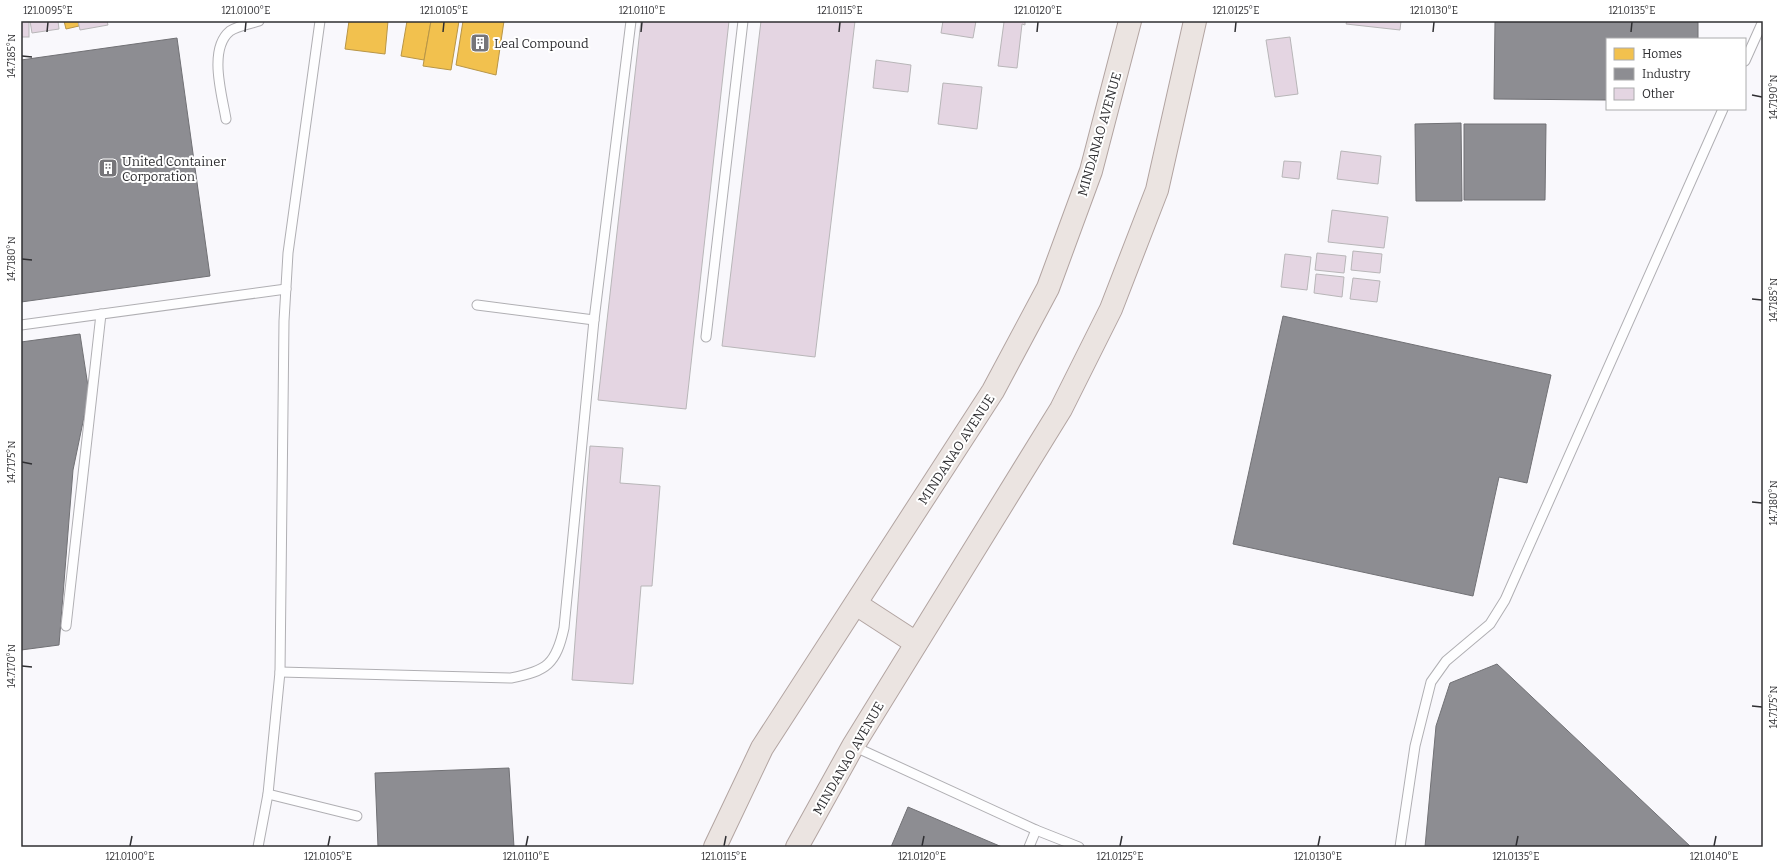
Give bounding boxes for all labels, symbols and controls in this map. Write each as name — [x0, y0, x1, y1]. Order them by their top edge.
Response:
text: 121.0095°E — [23, 5, 73, 17]
text: 121.0100°E — [222, 5, 270, 17]
text: 121.0105°E — [420, 5, 468, 17]
text: 121.0110°E — [619, 5, 665, 17]
text: 121.0115°E — [817, 5, 863, 17]
text: 121.0120°E — [1014, 5, 1062, 17]
text: 121.0125°E — [1213, 5, 1259, 17]
text: 121.0130°E — [1410, 5, 1458, 17]
text: 121.0135°E — [1608, 5, 1656, 17]
building icon: Leal Compound — [469, 32, 491, 54]
text: 14.7185°N — [6, 34, 18, 78]
place label: Leal Compound — [494, 36, 589, 51]
legend — [1606, 38, 1746, 110]
text: Homes — [1642, 47, 1682, 61]
text: Industry — [1642, 67, 1691, 81]
street label: MINDANAO AVENUE — [1075, 71, 1124, 198]
text: 14.7190°N — [1768, 74, 1780, 120]
text: Other — [1642, 87, 1675, 101]
place label: United Container Corporation — [122, 154, 226, 184]
building icon: United Container Corporation — [97, 157, 119, 179]
text: 14.7180°N — [6, 236, 18, 282]
text: 14.7185°N — [1768, 278, 1780, 322]
street label: MINDANAO AVENUE — [915, 391, 998, 507]
text: 14.7175°N — [6, 440, 18, 483]
text: 14.7180°N — [1768, 480, 1780, 526]
text: 14.7170°N — [6, 644, 18, 688]
text: 14.7175°N — [1768, 685, 1780, 728]
street label: MINDANAO AVENUE — [810, 699, 887, 817]
text: 121.0100°E — [106, 851, 154, 863]
text: 121.0105°E — [304, 851, 352, 863]
text: 121.0110°E — [503, 851, 549, 863]
text: 121.0115°E — [701, 851, 747, 863]
text: 121.0120°E — [898, 851, 946, 863]
text: 121.0125°E — [1097, 851, 1143, 863]
text: 121.0130°E — [1294, 851, 1342, 863]
text: 121.0135°E — [1492, 851, 1540, 863]
text: 121.0140°E — [1690, 851, 1738, 863]

